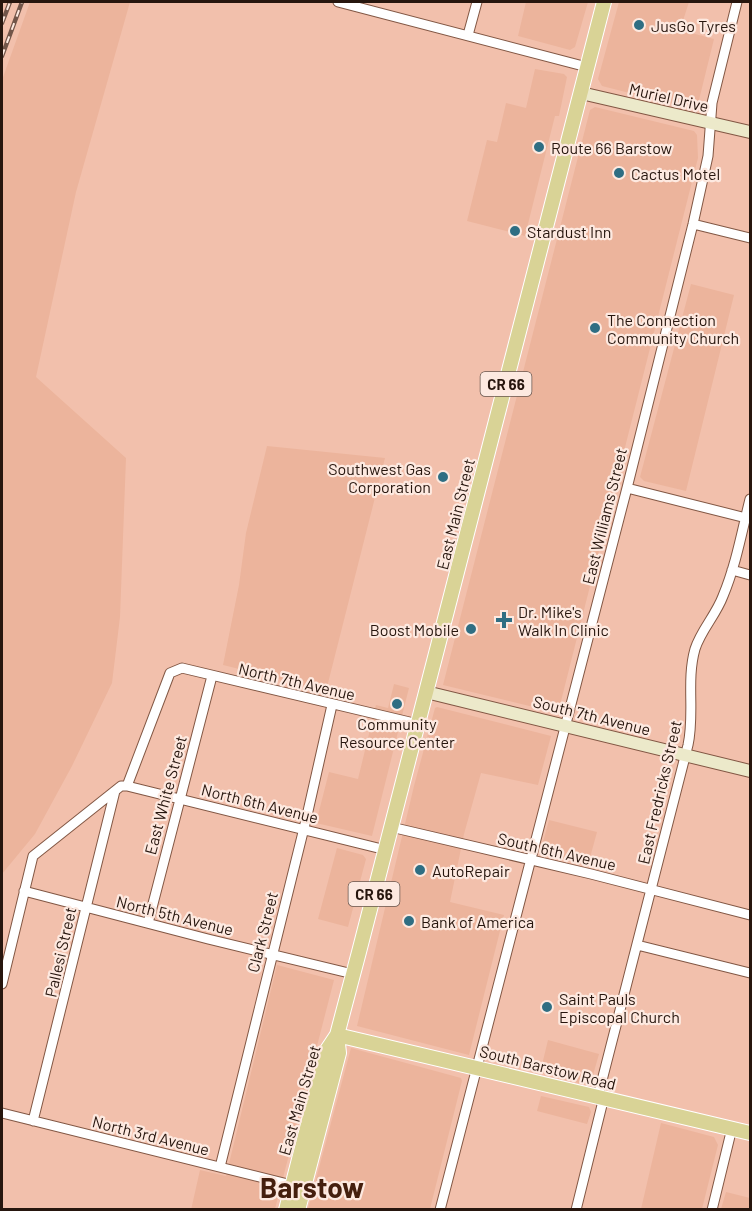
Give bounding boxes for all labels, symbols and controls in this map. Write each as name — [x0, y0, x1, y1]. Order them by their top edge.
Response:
place label: JusGo Tyres — [651, 16, 736, 35]
marker: JusGo Tyres — [632, 18, 646, 32]
street label: Muriel Drive — [627, 79, 711, 115]
place label: Route 66 Barstow — [551, 138, 673, 157]
marker: Route 66 Barstow — [532, 140, 546, 154]
place label: Cactus Motel — [631, 164, 720, 183]
marker: Cactus Motel — [612, 166, 626, 180]
place label: Stardust Inn — [527, 222, 612, 241]
marker: Stardust Inn — [508, 224, 522, 238]
place label: The Connection Community Church — [607, 310, 739, 347]
marker: The Connection Community Church — [588, 321, 602, 335]
road number: CR 66 — [480, 372, 532, 396]
street label: East Williams Street — [578, 446, 630, 586]
street label: East Main Street — [432, 457, 478, 571]
place label: Southwest Gas Corporation — [328, 459, 431, 496]
marker: Southwest Gas Corporation — [436, 470, 450, 484]
place label: Dr. Mike's Walk In Clinic — [518, 602, 609, 639]
marker: Dr. Mike's Walk In Clinic — [495, 611, 513, 629]
place label: Boost Mobile — [370, 620, 459, 639]
marker: Boost Mobile — [464, 622, 478, 636]
street label: North 7th Avenue — [237, 658, 357, 704]
street label: South 7th Avenue — [531, 691, 653, 739]
marker: Community Resource Center — [390, 697, 404, 711]
place label: Community Resource Center — [339, 714, 455, 751]
street label: East Fredricks Street — [633, 718, 685, 866]
street label: East White Street — [140, 733, 190, 857]
street label: North 6th Avenue — [199, 779, 321, 827]
street label: South 6th Avenue — [496, 828, 618, 874]
place label: AutoRepair — [432, 861, 510, 880]
marker: AutoRepair — [413, 863, 427, 877]
road number: CR 66 — [348, 882, 400, 906]
street label: Clark Street — [243, 890, 281, 974]
street label: North 5th Avenue — [115, 891, 235, 939]
street label: Pallesi Street — [40, 905, 80, 999]
place label: Bank of America — [421, 912, 534, 931]
marker: Bank of America — [402, 914, 416, 928]
place label: Saint Pauls Episcopal Church — [559, 989, 680, 1026]
marker: Saint Pauls Episcopal Church — [540, 1000, 554, 1014]
street label: South Barstow Road — [478, 1041, 618, 1093]
street label: East Main Street — [274, 1043, 324, 1157]
street label: North 3rd Avenue — [90, 1111, 212, 1159]
district label: Barstow — [260, 1170, 364, 1204]

